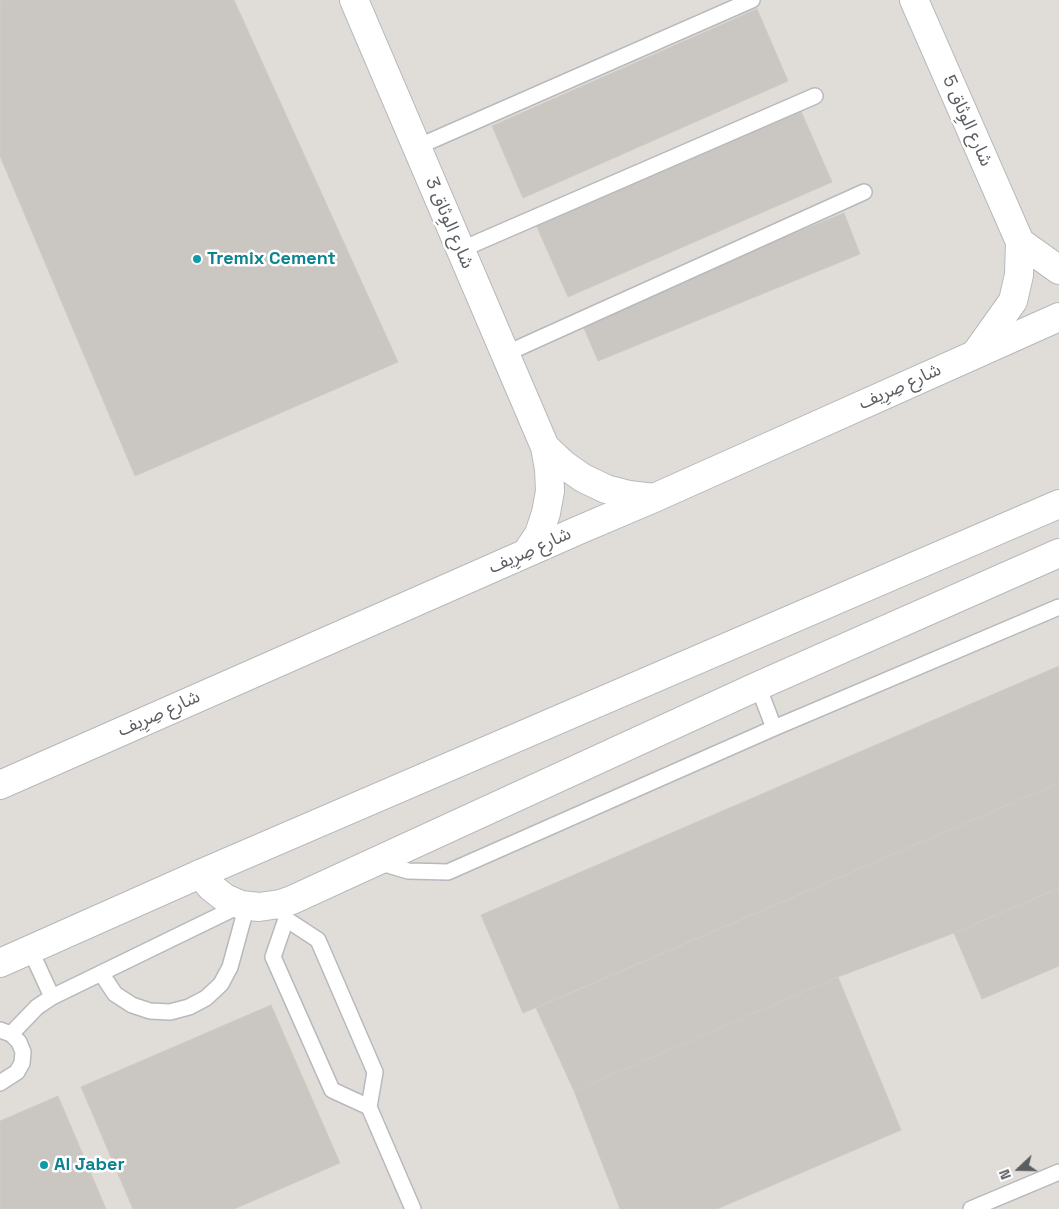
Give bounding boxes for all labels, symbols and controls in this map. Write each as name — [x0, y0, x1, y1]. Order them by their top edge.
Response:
street label: شارع الوِثاق 5 — [937, 72, 997, 170]
street label: شارع الوِثاق 3 — [420, 174, 478, 272]
place label: Tremix Cement — [207, 248, 336, 270]
marker: Tremix Cement — [191, 253, 203, 265]
street label: شارع صِرِيف — [856, 359, 944, 415]
street label: شارع صِرِيف — [486, 523, 574, 579]
street label: شارع صِرِيف — [115, 686, 203, 742]
north arrow — [994, 1144, 1044, 1194]
place label: Al Jaber — [54, 1154, 125, 1176]
marker: Al Jaber — [38, 1159, 50, 1171]
text: N — [995, 1167, 1015, 1182]

